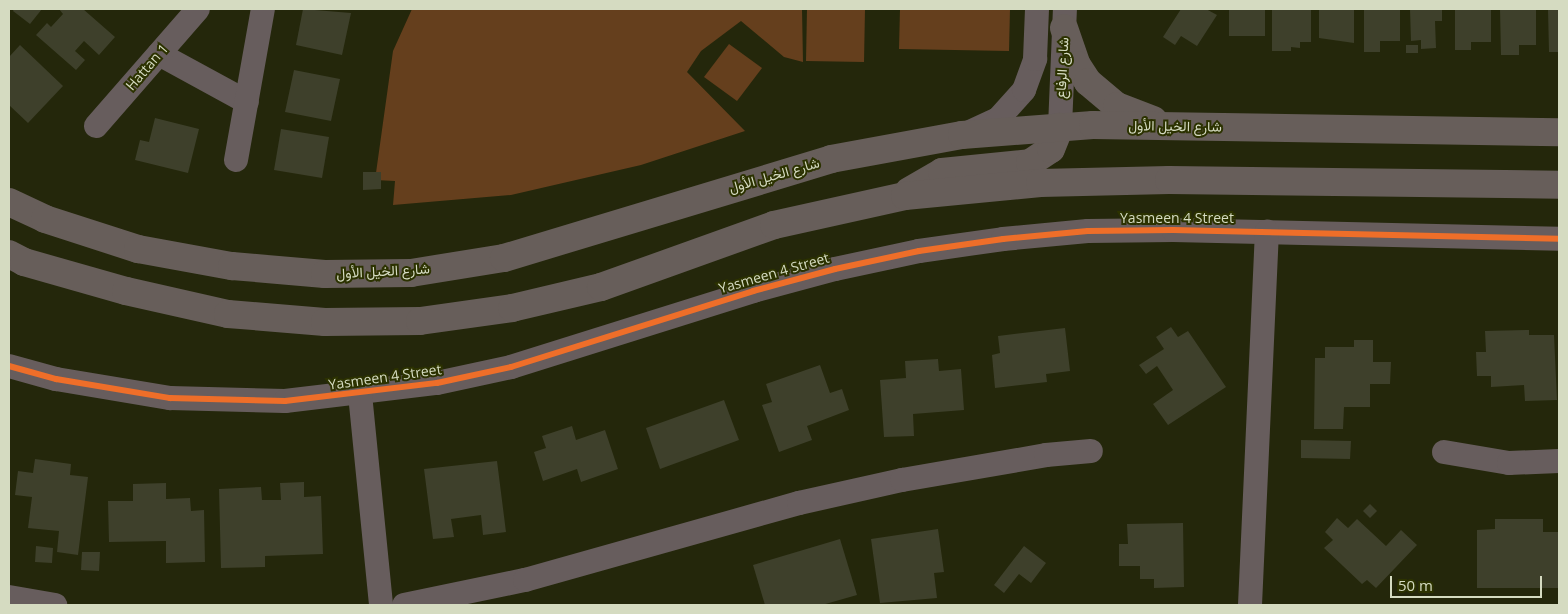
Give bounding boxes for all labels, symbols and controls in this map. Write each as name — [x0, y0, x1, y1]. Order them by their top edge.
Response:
street label: شارع الرفاع — [1052, 37, 1072, 99]
street label: Hattan 1 — [122, 40, 172, 94]
street label: شارع الخيل الأول — [1128, 117, 1222, 135]
street label: شارع الخيل الأول — [727, 154, 821, 196]
street label: Yasmeen 4 Street — [1120, 210, 1234, 226]
street label: Yasmeen 4 Street — [717, 249, 831, 297]
street label: شارع الخيل الأول — [336, 260, 430, 282]
street label: Yasmeen 4 Street — [327, 361, 443, 393]
scale bar — [1393, 566, 1546, 598]
text: 50 m — [1398, 575, 1433, 595]

